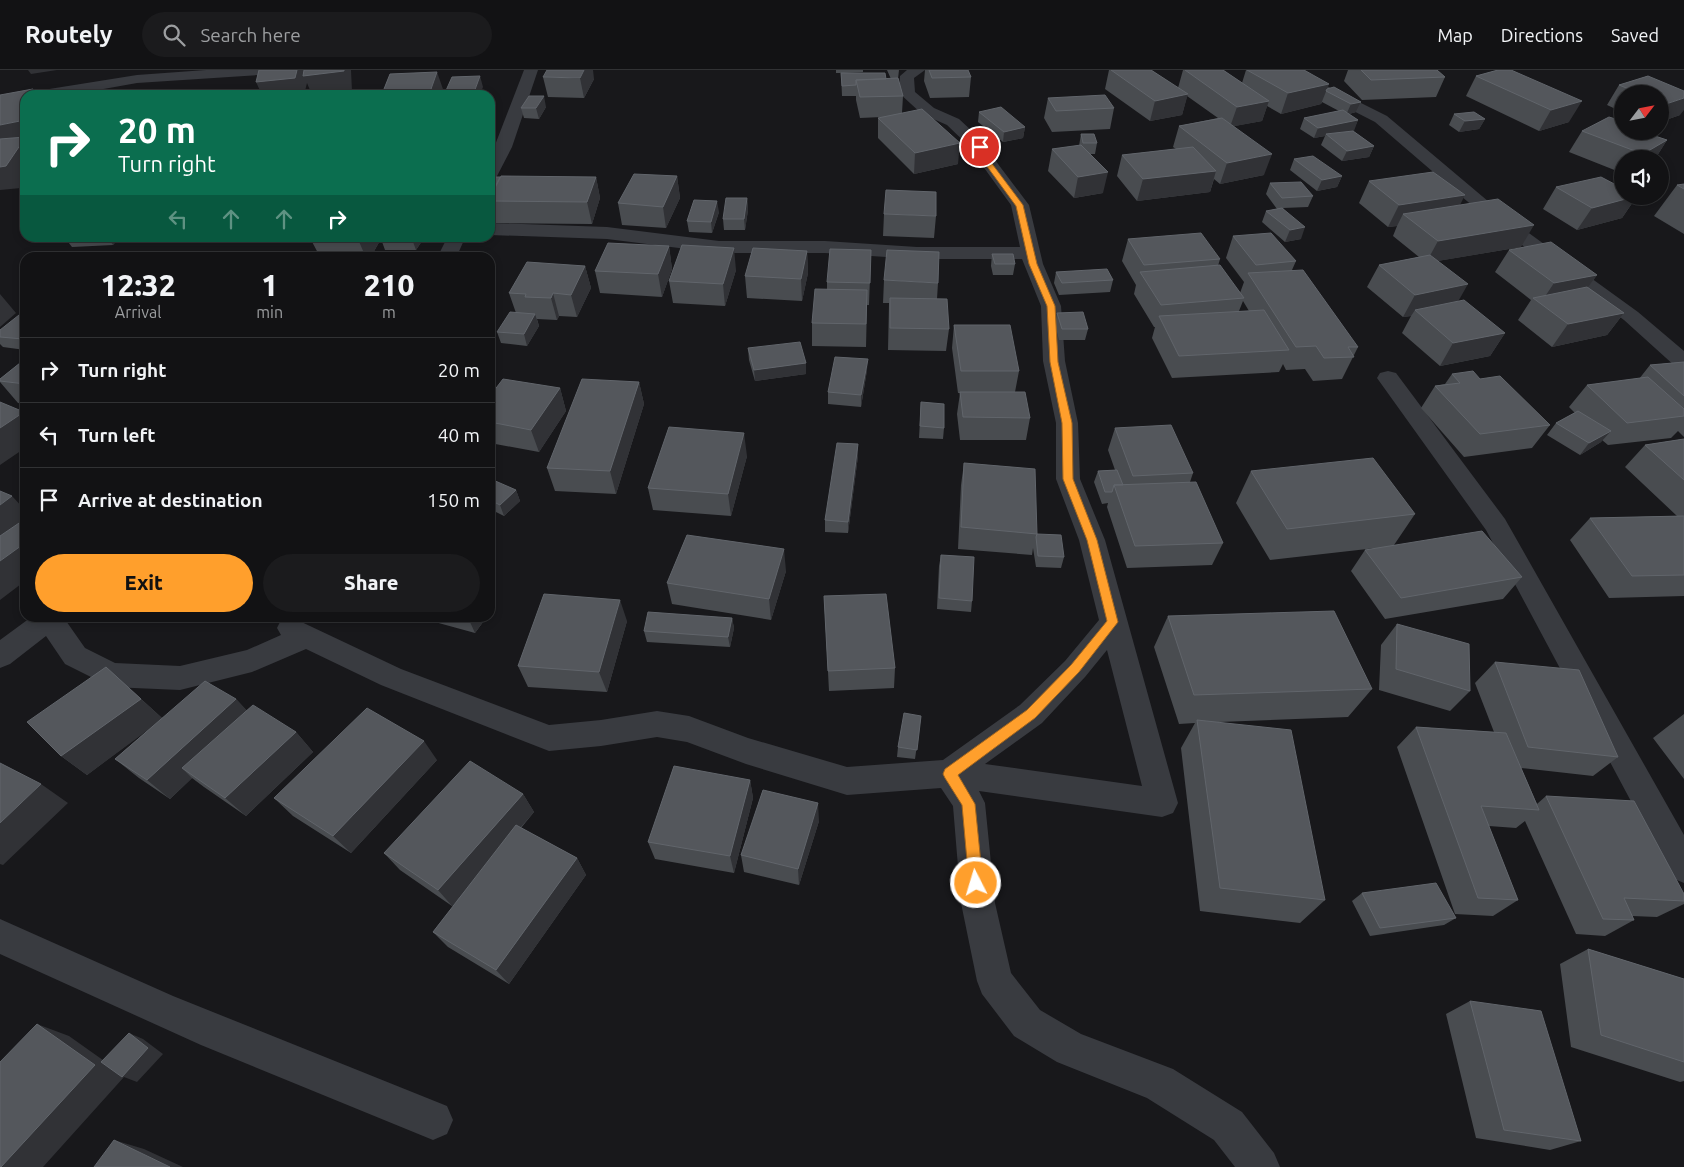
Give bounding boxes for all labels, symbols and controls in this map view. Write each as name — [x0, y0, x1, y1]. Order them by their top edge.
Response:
search box — [142, 12, 492, 57]
text: Routely — [25, 21, 112, 48]
icon: search — [160, 21, 188, 49]
text: Search here — [200, 24, 301, 46]
text: Map — [1437, 25, 1473, 45]
text: Directions — [1501, 25, 1583, 45]
text: Saved — [1611, 25, 1659, 45]
north arrow — [1614, 85, 1669, 140]
map controls — [1614, 85, 1669, 205]
icon: right — [35, 110, 100, 175]
text: 20 m — [118, 110, 196, 150]
pin — [959, 126, 1001, 168]
icon: arrive — [966, 133, 994, 161]
button: sound — [1614, 150, 1669, 205]
text: Turn right — [118, 151, 216, 176]
icon: left — [164, 205, 192, 233]
icon: ahead — [217, 205, 245, 233]
icon: ahead — [270, 205, 298, 233]
icon: right — [323, 205, 351, 233]
text: 12:32 — [101, 268, 176, 302]
text: 1 — [261, 268, 278, 302]
text: 210 — [364, 268, 414, 302]
text: Arrival — [115, 303, 161, 321]
text: min — [256, 303, 283, 321]
text: m — [382, 303, 396, 321]
icon: right — [35, 356, 63, 384]
text: Turn right — [78, 359, 166, 381]
text: 20 m — [438, 359, 480, 381]
icon: left — [35, 421, 63, 449]
text: Turn left — [78, 424, 156, 446]
text: 40 m — [438, 424, 480, 446]
icon: arrive — [35, 486, 63, 514]
text: Arrive at destination — [78, 489, 263, 511]
text: 150 m — [427, 489, 480, 511]
button: Exit — [35, 554, 253, 612]
button: Share — [263, 554, 480, 612]
position arrow — [949, 856, 1001, 908]

